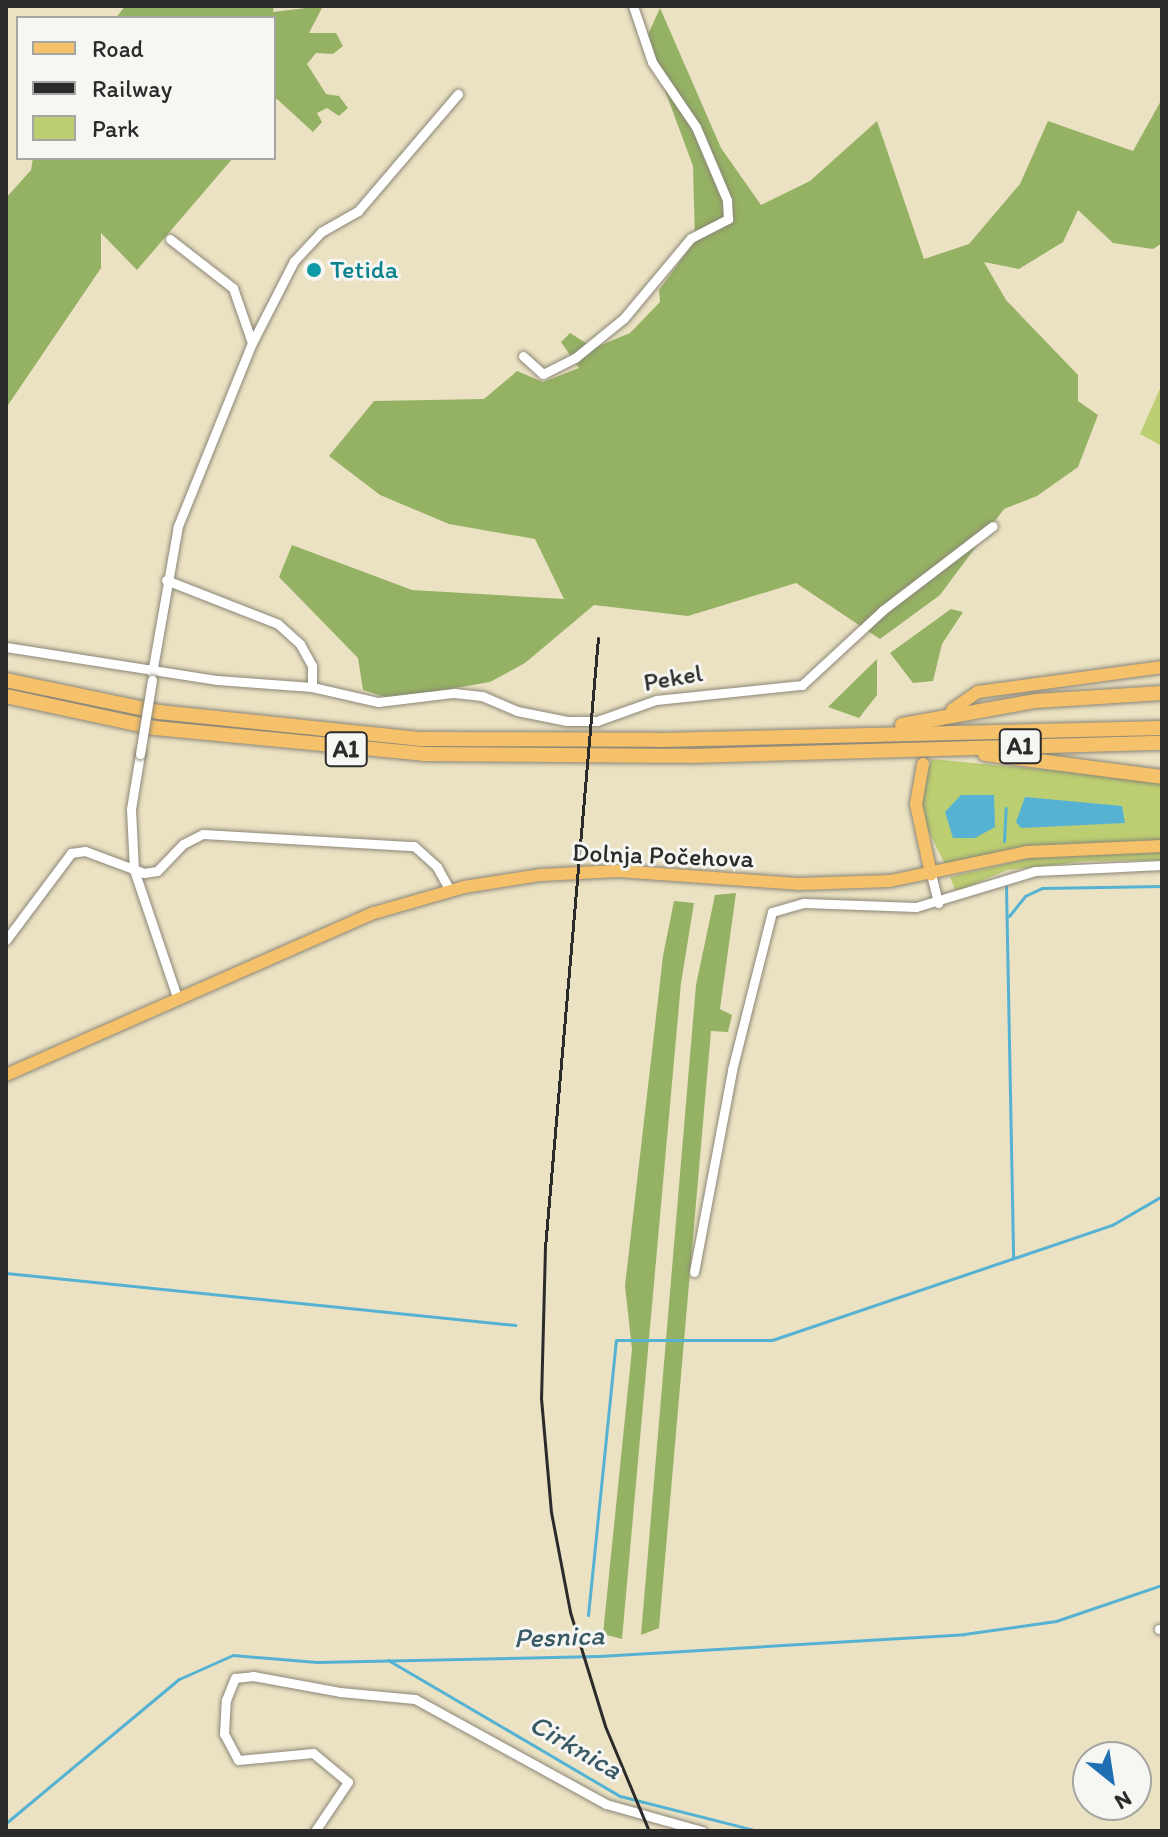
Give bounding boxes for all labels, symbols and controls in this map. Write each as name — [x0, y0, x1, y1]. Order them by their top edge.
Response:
legend — [16, 16, 276, 160]
text: Road — [92, 34, 144, 63]
text: Railway — [92, 74, 172, 103]
text: Park — [92, 114, 139, 143]
place label: Tetida — [330, 254, 398, 286]
marker: Tetida — [305, 261, 323, 279]
street label: Pekel — [641, 657, 705, 699]
road number: A1 — [998, 726, 1042, 766]
road number: A1 — [324, 729, 368, 769]
street label: Dolnja Počehova — [572, 837, 754, 875]
water label: Pesnica — [513, 1618, 605, 1654]
water label: Cirknica — [524, 1706, 628, 1786]
north arrow — [1072, 1741, 1152, 1821]
text: N — [1110, 1785, 1136, 1816]

